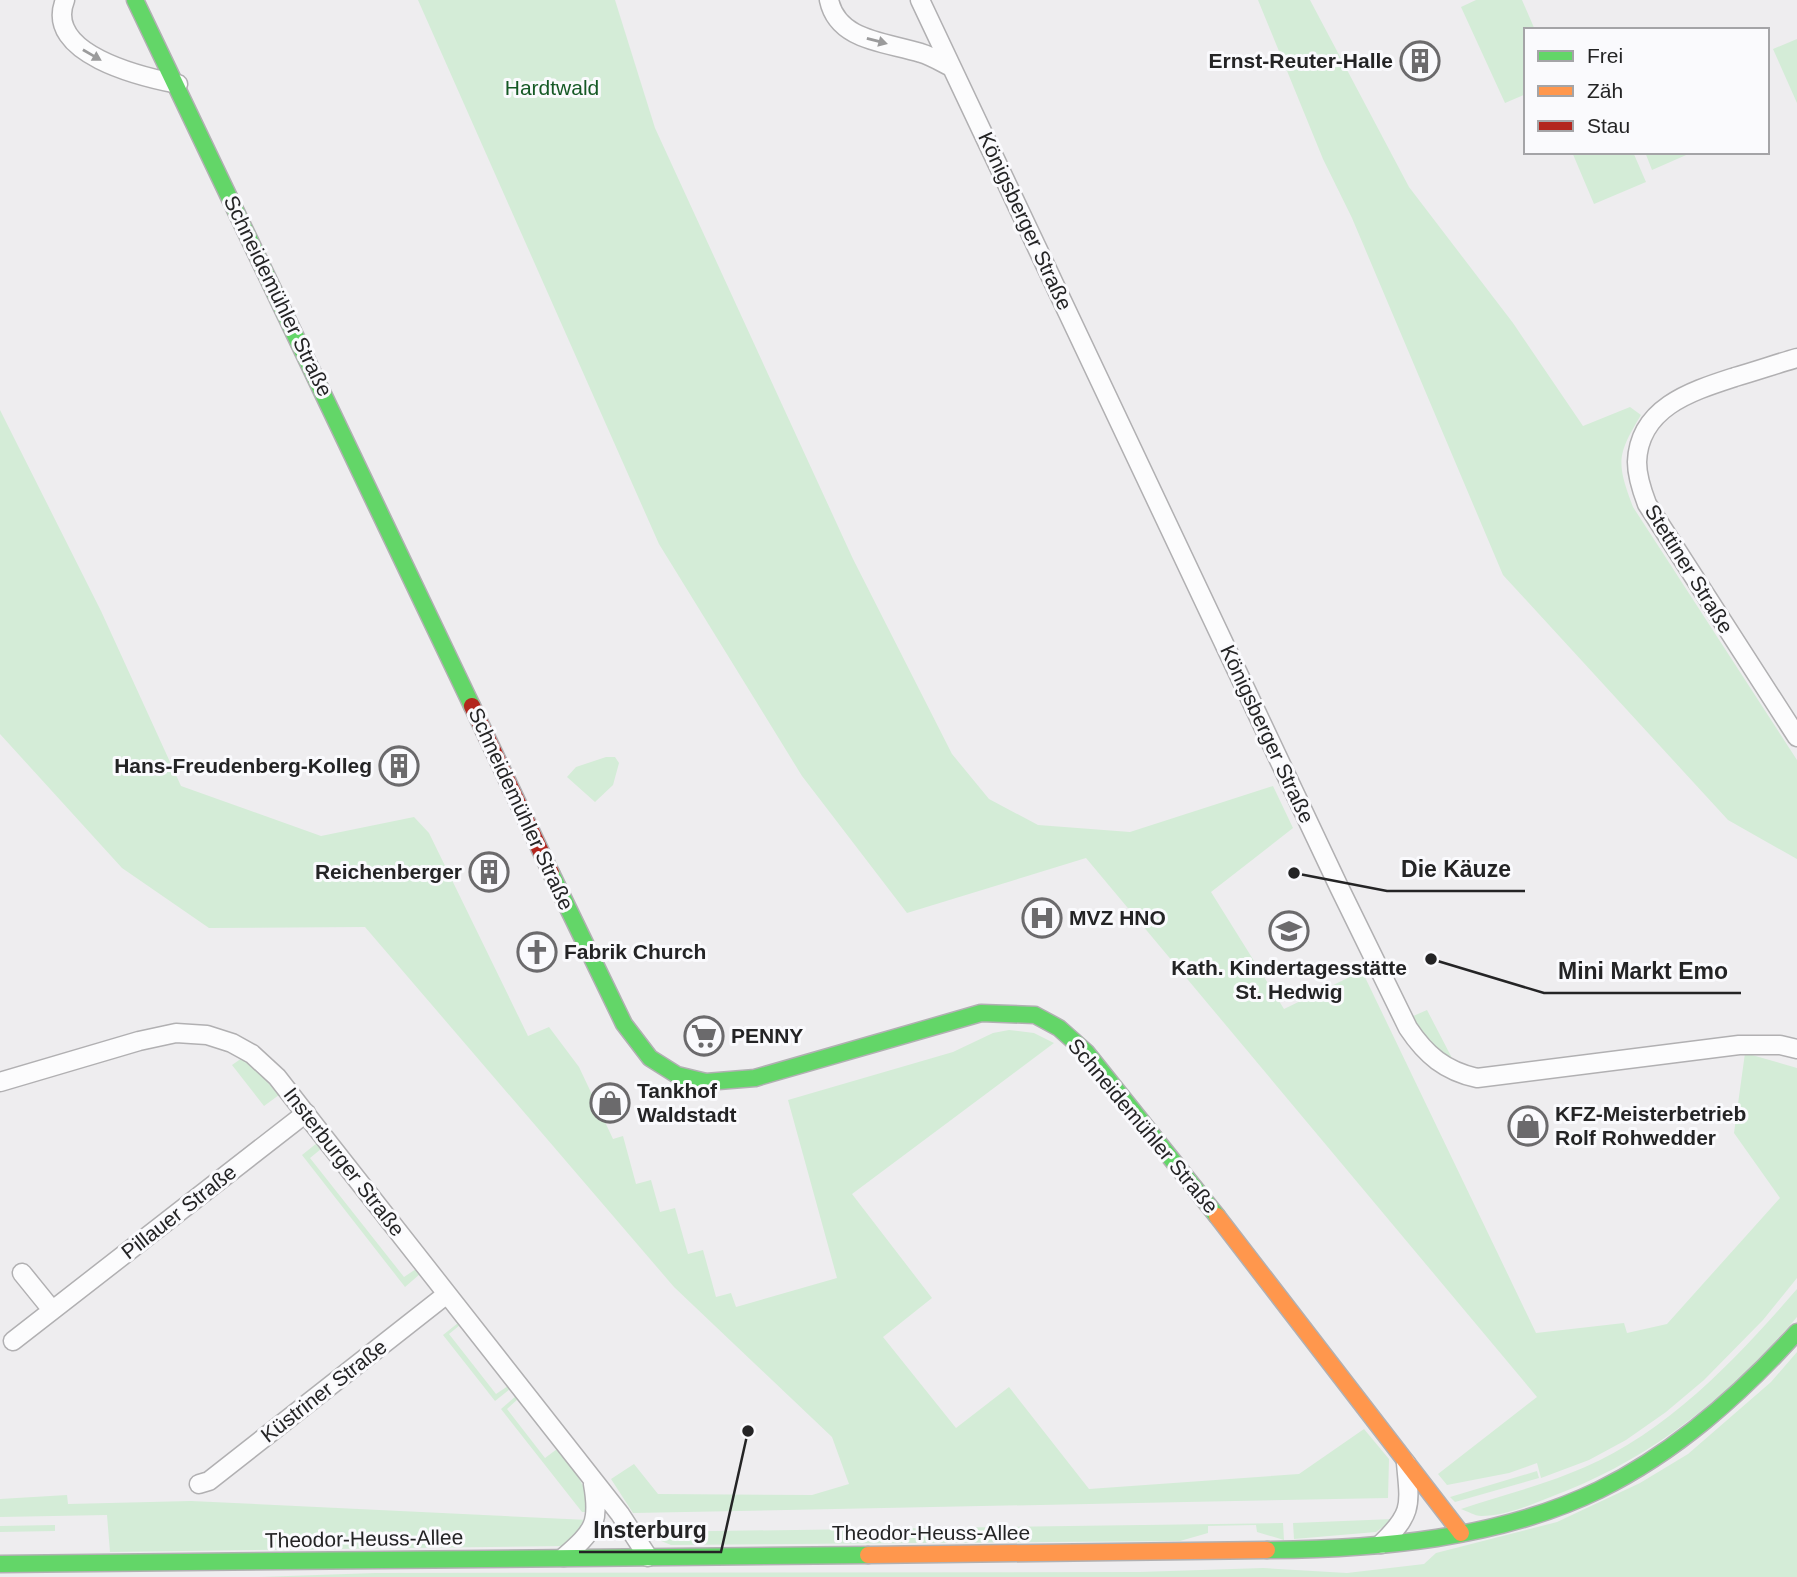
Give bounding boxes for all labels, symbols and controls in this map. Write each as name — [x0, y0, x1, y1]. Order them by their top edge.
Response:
legend — [1524, 28, 1769, 154]
one-way arrow — [867, 36, 889, 47]
building icon: Ernst-Reuter-Halle — [1399, 40, 1441, 82]
text: Frei — [1587, 44, 1623, 67]
one-way arrow — [82, 49, 102, 61]
place label: Ernst-Reuter-Halle — [1209, 49, 1393, 72]
park label: Hardtwald — [505, 76, 599, 99]
text: Zäh — [1587, 79, 1623, 102]
text: Stau — [1587, 114, 1630, 137]
street label: Königsberger Straße — [974, 128, 1077, 313]
street label: Schneidemühler Straße — [220, 192, 337, 400]
street label: Stettiner Straße — [1641, 500, 1738, 637]
street label: Königsberger Straße — [1216, 641, 1319, 826]
street label: Schneidemühler Straße — [464, 704, 578, 914]
building icon: Hans-Freudenberg-Kolleg — [378, 745, 420, 787]
place label: Hans-Freudenberg-Kolleg — [114, 754, 372, 777]
callout: Die Käuze — [1387, 847, 1525, 891]
building icon: Reichenberger — [468, 851, 510, 893]
text: Die Käuze — [1401, 856, 1511, 882]
place label: Reichenberger — [315, 860, 462, 883]
hospital icon: MVZ HNO — [1021, 897, 1063, 939]
place label: MVZ HNO — [1069, 906, 1166, 929]
school or university icon: Kath. Kindertagesstätte St. Hedwig — [1268, 910, 1310, 952]
church icon: Fabrik Church — [516, 931, 558, 973]
place label: Fabrik Church — [564, 940, 706, 963]
callout: Mini Markt Emo — [1544, 949, 1741, 993]
place label: Kath. Kindertagesstätte St. Hedwig — [1171, 956, 1407, 1003]
text: Mini Markt Emo — [1558, 958, 1728, 984]
supermarket icon: PENNY — [683, 1015, 725, 1057]
place label: PENNY — [731, 1024, 803, 1047]
street label: Schneidemühler Straße — [1064, 1034, 1223, 1218]
place label: Tankhof Waldstadt — [637, 1079, 737, 1126]
shop icon: Tankhof Waldstadt — [589, 1082, 631, 1124]
street label: Insterburger Straße — [279, 1083, 410, 1241]
place label: KFZ-Meisterbetrieb Rolf Rohwedder — [1555, 1102, 1746, 1149]
shop icon: KFZ-Meisterbetrieb Rolf Rohwedder — [1507, 1105, 1549, 1147]
street label: Pillauer Straße — [117, 1160, 240, 1263]
street label: Küstriner Straße — [256, 1334, 391, 1447]
callout: Insterburg — [579, 1508, 721, 1552]
text: Insterburg — [593, 1517, 707, 1543]
street label: Theodor-Heuss-Allee — [832, 1521, 1030, 1544]
street label: Theodor-Heuss-Allee — [265, 1525, 463, 1552]

